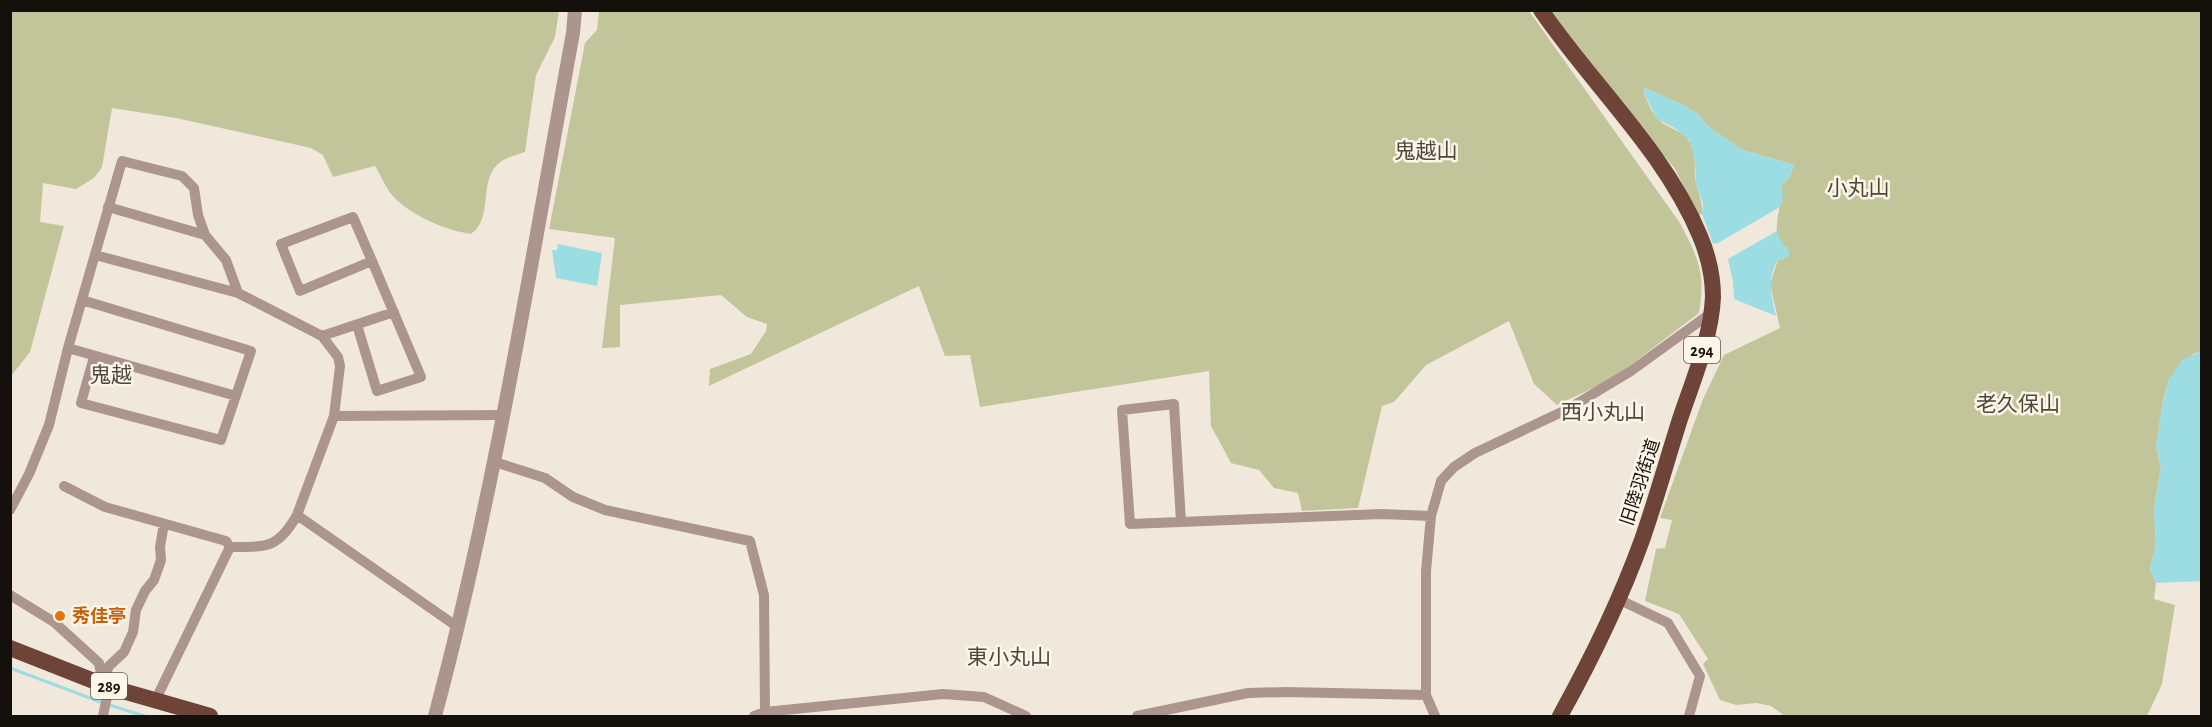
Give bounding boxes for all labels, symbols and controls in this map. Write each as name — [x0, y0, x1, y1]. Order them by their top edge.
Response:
district label: 鬼越山 — [1395, 140, 1458, 162]
district label: 小丸山 — [1827, 177, 1890, 199]
road number: 294 — [1684, 337, 1720, 363]
district label: 鬼越 — [90, 364, 132, 386]
district label: 老久保山 — [1976, 393, 2060, 415]
district label: 西小丸山 — [1561, 401, 1645, 423]
street label: 旧陸羽街道 — [1617, 436, 1663, 528]
place label: 秀佳亭 — [72, 606, 126, 626]
marker: 秀佳亭 — [53, 609, 67, 623]
district label: 東小丸山 — [967, 646, 1051, 668]
road number: 289 — [91, 673, 127, 699]

